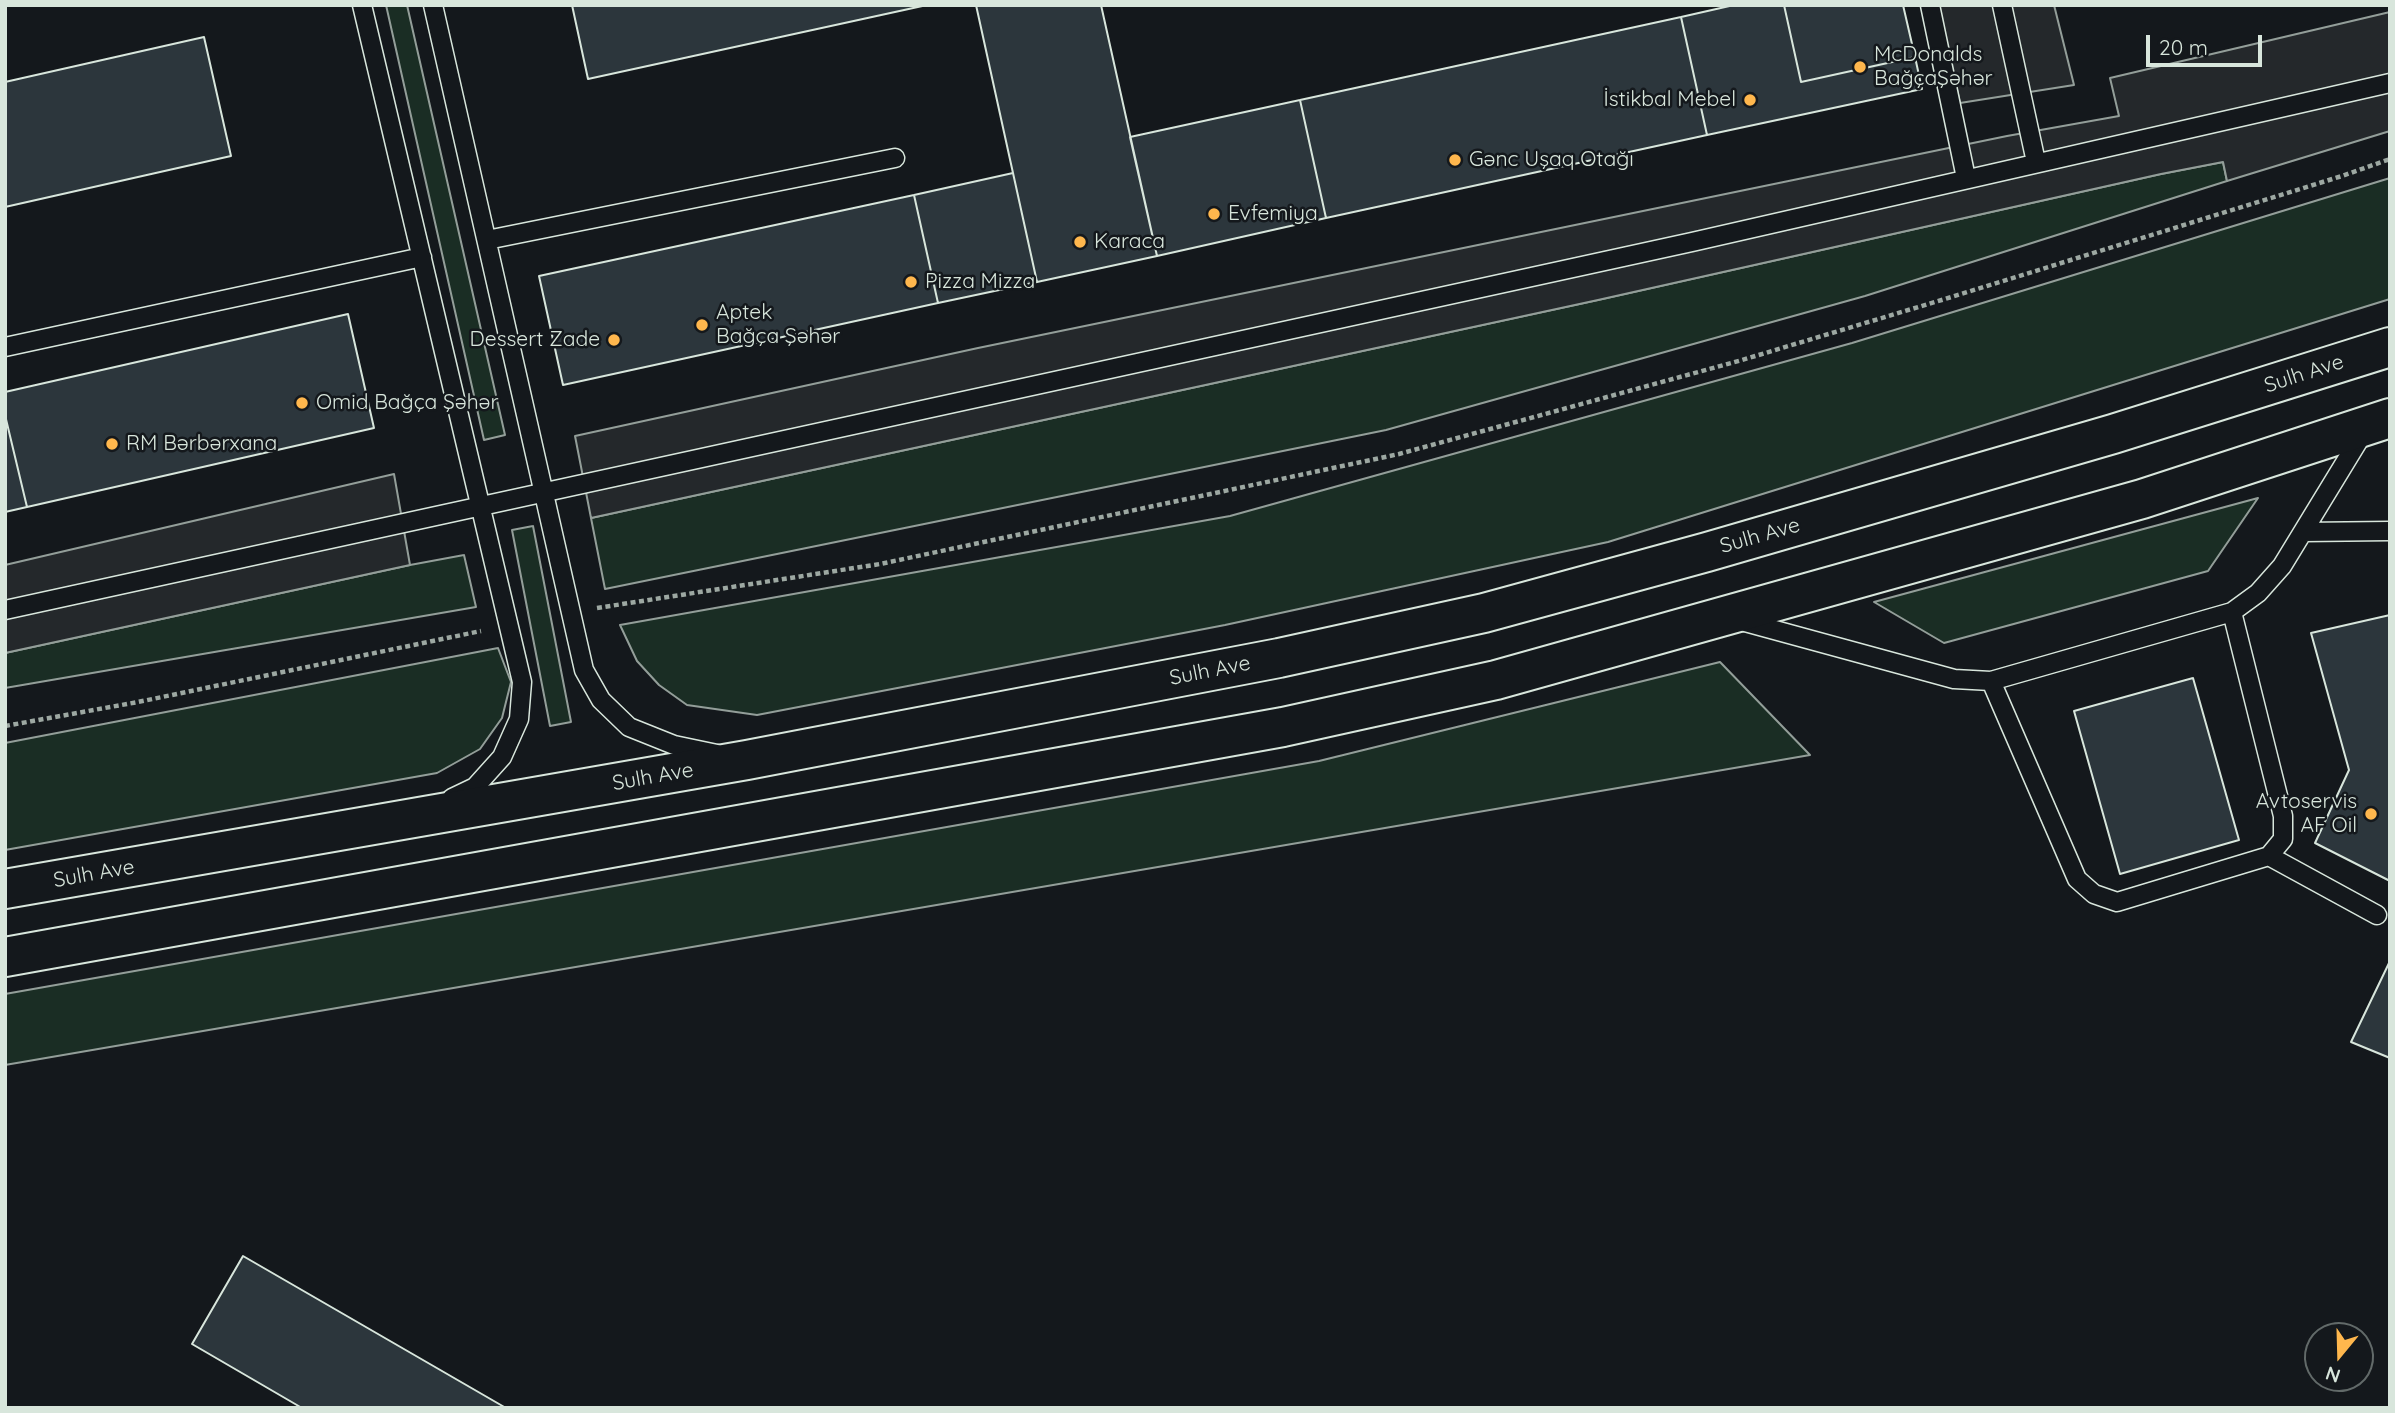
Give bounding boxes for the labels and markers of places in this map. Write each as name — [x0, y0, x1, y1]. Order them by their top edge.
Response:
place label: McDonalds BağçaŞəhər — [1874, 42, 1993, 92]
marker: McDonalds BağçaŞəhər — [1852, 59, 1868, 75]
place label: İstikbal Mebel — [1603, 87, 1736, 113]
marker: İstikbal Mebel — [1742, 92, 1758, 108]
place label: Gənc Uşaq Otağı — [1469, 147, 1634, 173]
marker: Gənc Uşaq Otağı — [1447, 152, 1463, 168]
place label: Evfemiya — [1228, 201, 1318, 227]
marker: Evfemiya — [1206, 206, 1222, 222]
place label: Karaca — [1094, 229, 1165, 255]
marker: Karaca — [1072, 234, 1088, 250]
place label: Pizza Mizza — [925, 269, 1035, 295]
marker: Pizza Mizza — [903, 274, 919, 290]
place label: Aptek Bağça Şəhər — [716, 300, 840, 350]
marker: Aptek Bağça Şəhər — [694, 317, 710, 333]
place label: Dessert Zade — [470, 327, 600, 353]
marker: Dessert Zade — [606, 332, 622, 348]
place label: Omid Bağça Şəhər — [316, 390, 499, 416]
marker: Omid Bağça Şəhər — [294, 395, 310, 411]
place label: RM Bərbərxana — [126, 431, 277, 457]
marker: RM Bərbərxana — [104, 436, 120, 452]
place label: Avtoservis AF Oil — [2256, 789, 2357, 839]
marker: Avtoservis AF Oil — [2363, 806, 2379, 822]

